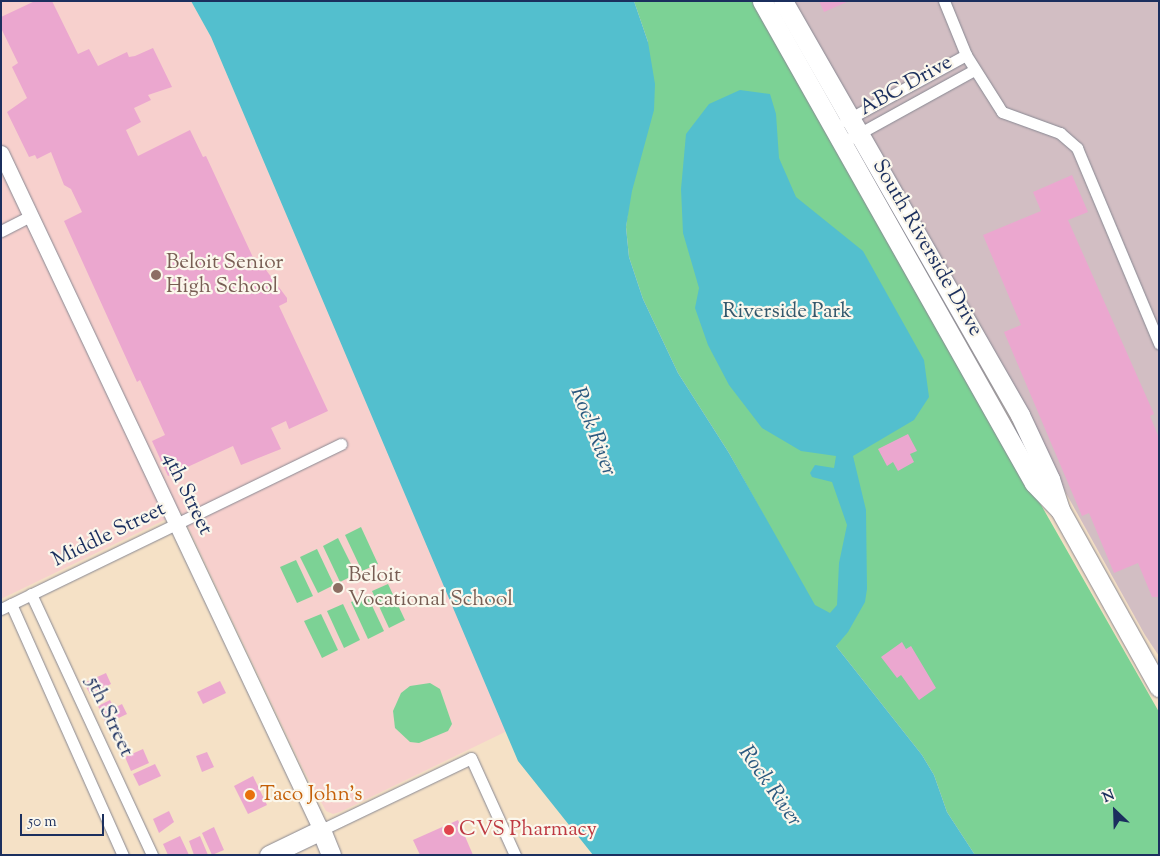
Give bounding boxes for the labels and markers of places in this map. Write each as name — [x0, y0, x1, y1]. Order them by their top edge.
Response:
place label: Beloit Senior High School — [166, 250, 283, 300]
marker: Beloit Senior High School — [150, 269, 162, 281]
place label: Beloit Vocational School — [348, 563, 513, 613]
marker: Beloit Vocational School — [332, 582, 344, 594]
place label: Taco John's — [260, 782, 363, 808]
marker: Taco John's — [244, 789, 256, 801]
place label: CVS Pharmacy — [459, 817, 597, 843]
marker: CVS Pharmacy — [443, 824, 455, 836]

